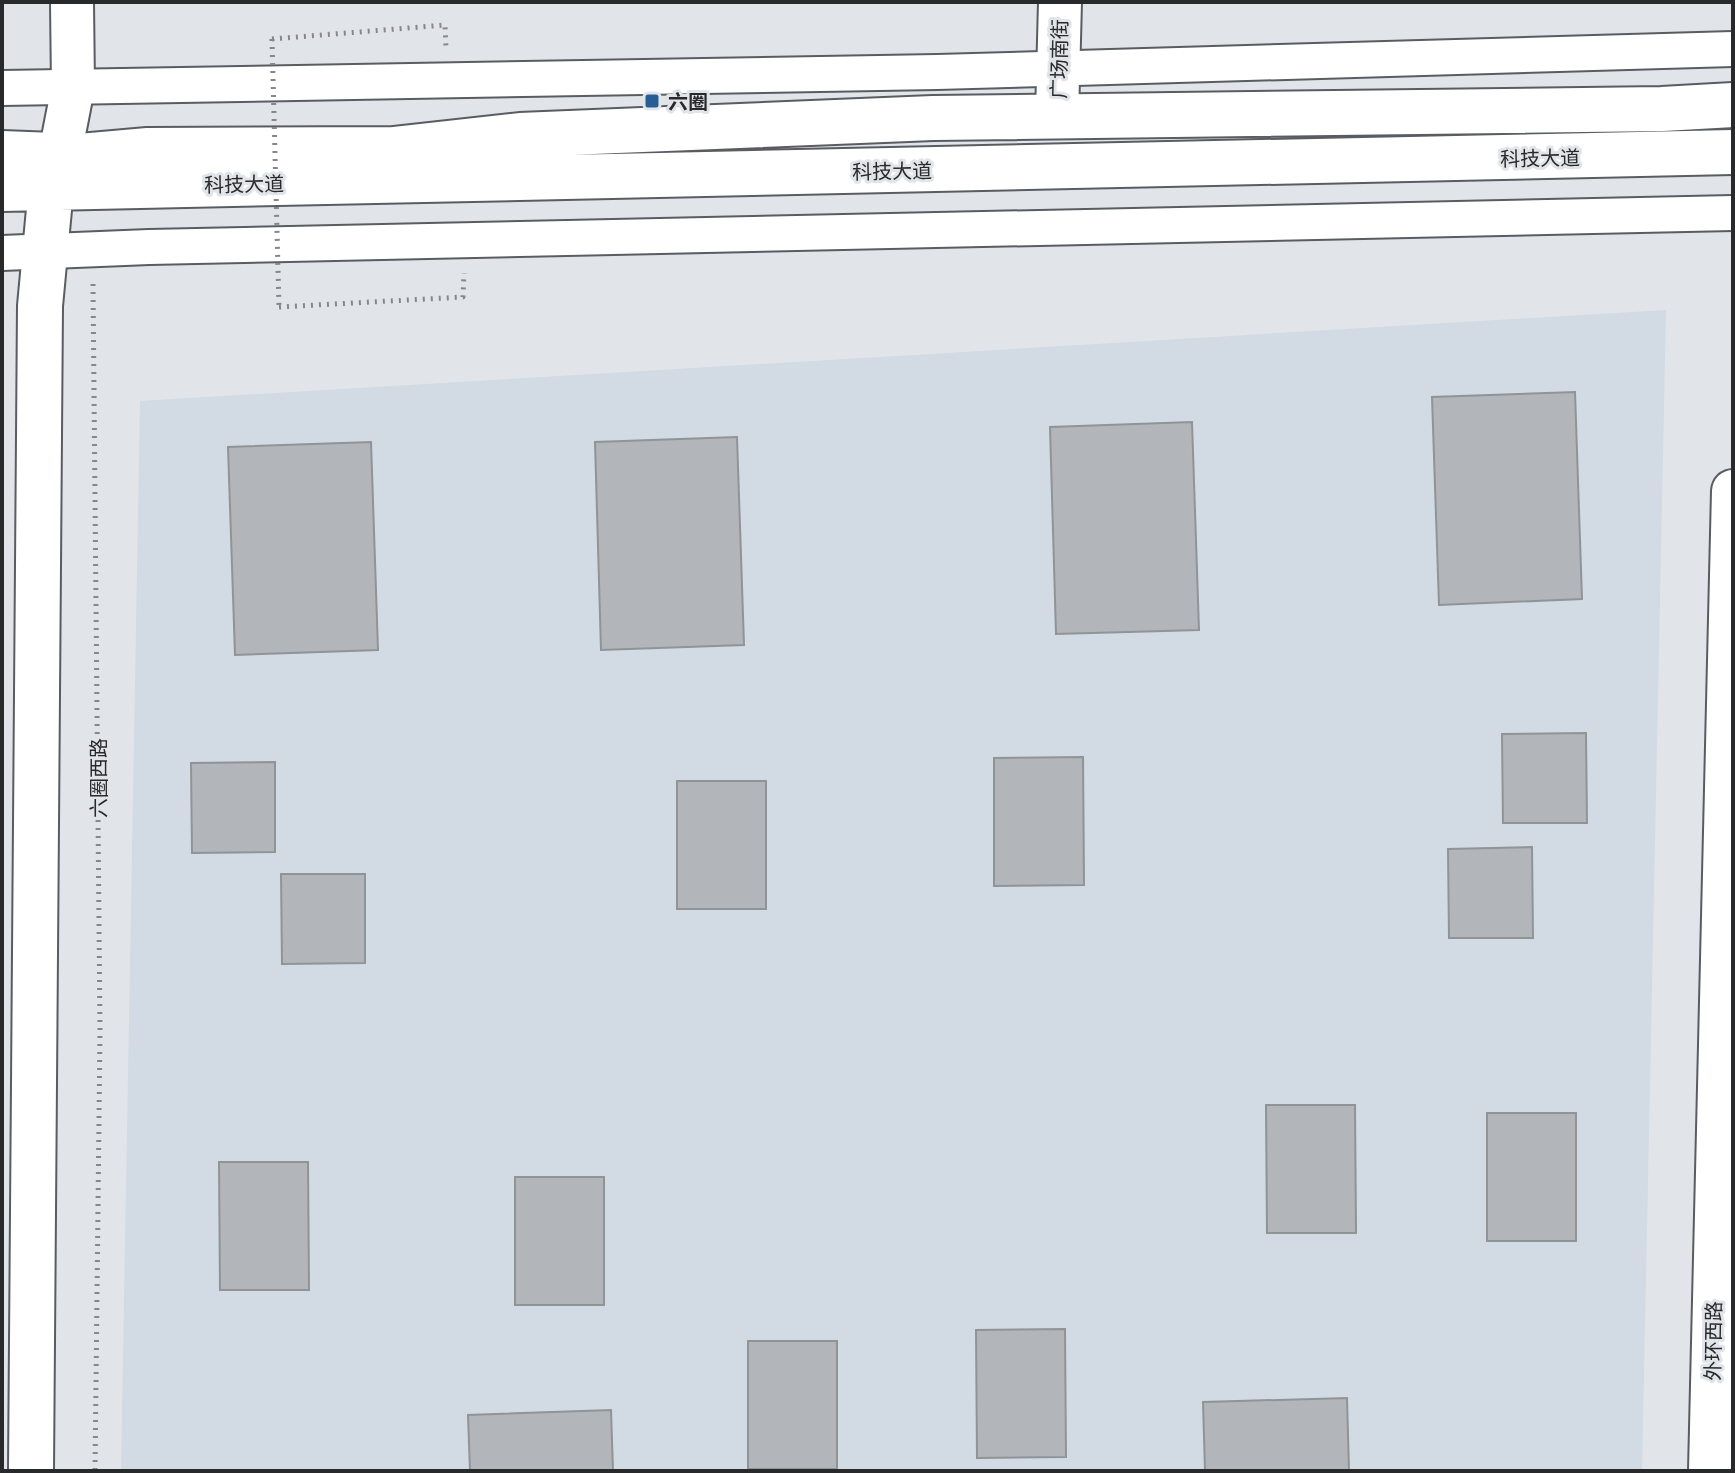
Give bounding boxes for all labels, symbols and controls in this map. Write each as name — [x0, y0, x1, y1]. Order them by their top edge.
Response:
street label: 广场南街 — [1047, 19, 1071, 99]
place label: 六圈 — [668, 90, 708, 113]
marker: 六圈 — [643, 92, 661, 110]
street label: 科技大道 — [1500, 146, 1580, 170]
street label: 科技大道 — [852, 159, 932, 183]
street label: 科技大道 — [204, 172, 284, 196]
street label: 六圈西路 — [87, 738, 110, 818]
street label: 外环西路 — [1701, 1301, 1725, 1381]

